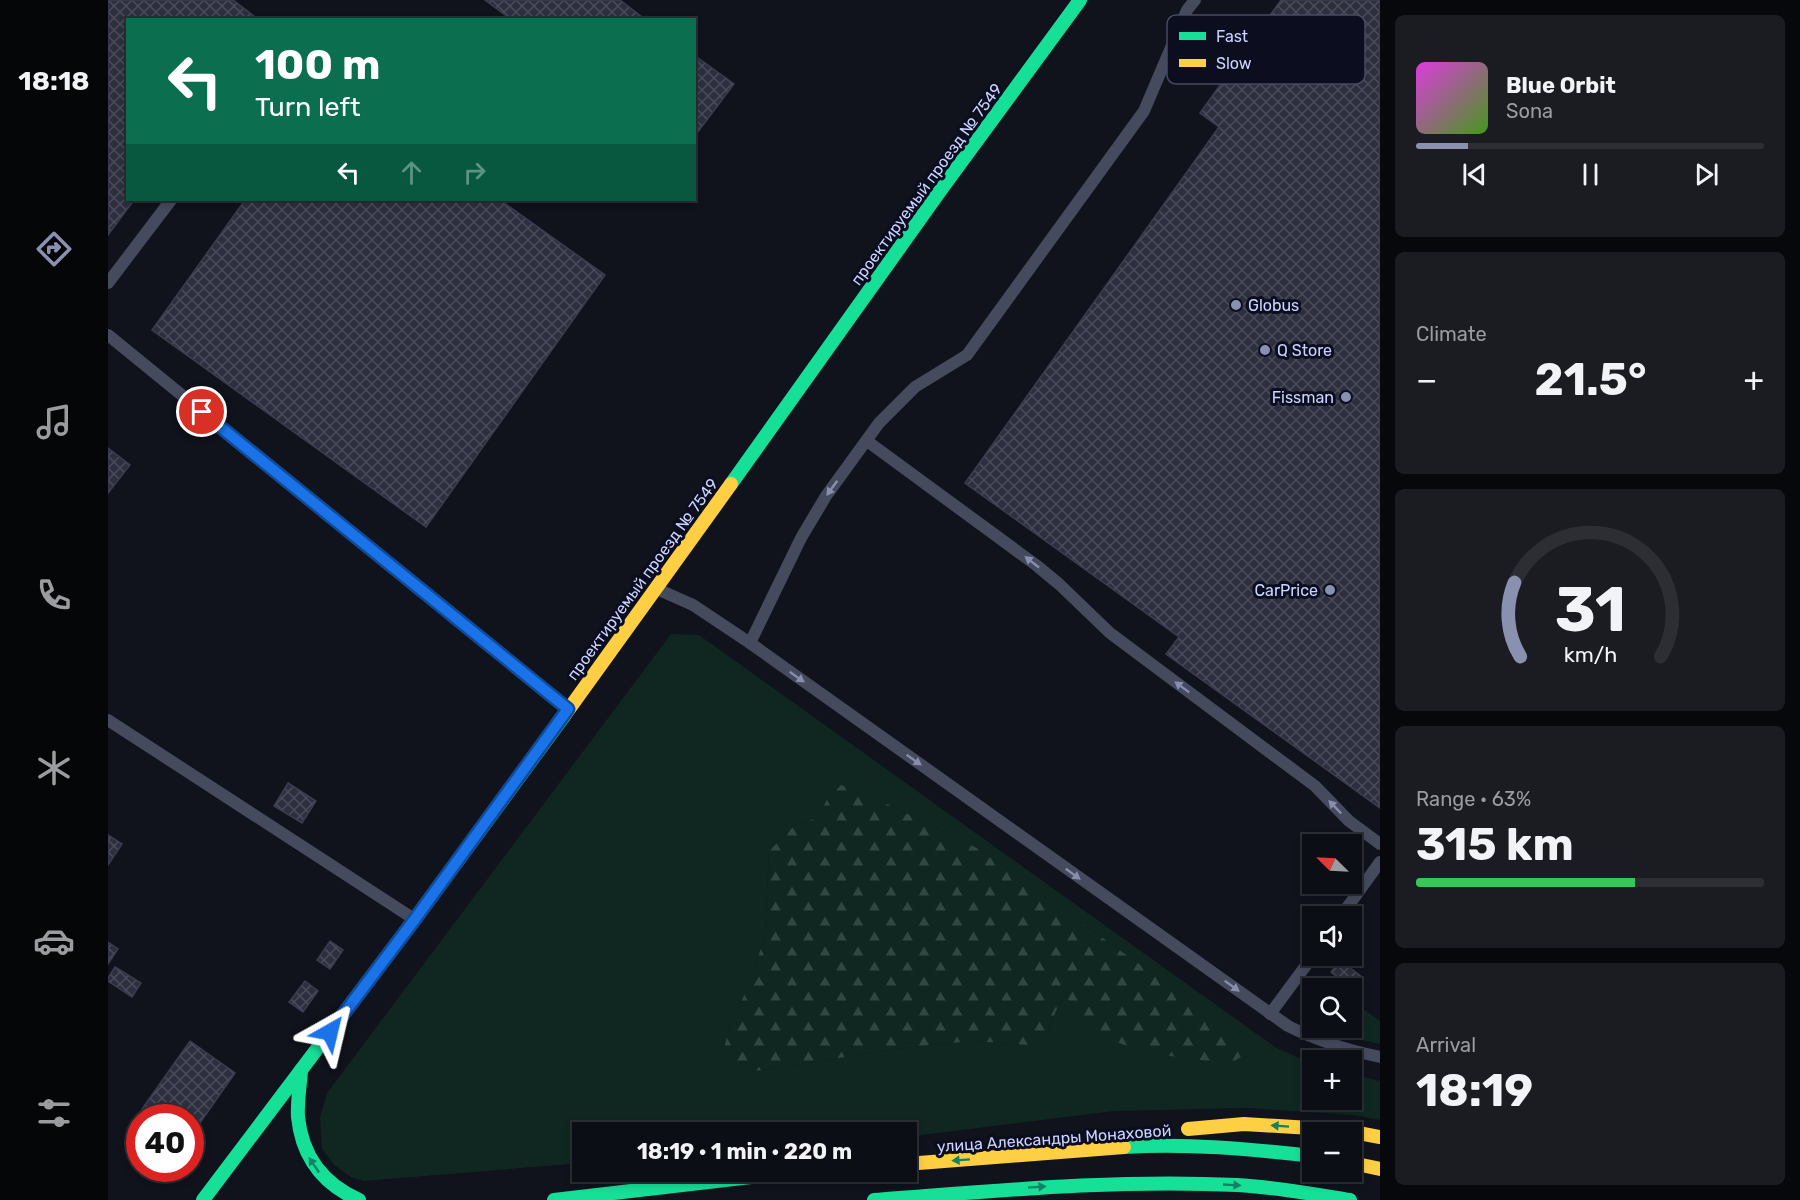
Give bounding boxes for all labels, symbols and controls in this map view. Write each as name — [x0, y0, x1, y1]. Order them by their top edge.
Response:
legend — [1167, 15, 1365, 84]
text: Fast — [1216, 27, 1248, 46]
text: 100 m — [255, 40, 380, 90]
icon: left — [156, 42, 234, 120]
text: Slow — [1216, 54, 1252, 73]
text: 18:18 — [18, 65, 90, 97]
text: Blue Orbit — [1506, 72, 1616, 99]
street label: проектируемый проезд № 7549 — [847, 80, 1006, 289]
text: Turn left — [255, 91, 360, 123]
text: Sona — [1506, 99, 1553, 123]
icon: left — [332, 156, 365, 189]
icon: ahead — [395, 156, 428, 189]
icon: right — [458, 156, 491, 189]
icon: previous — [1458, 158, 1491, 191]
icon: pause — [1574, 158, 1607, 191]
icon: next — [1690, 158, 1723, 191]
icon: directions — [33, 228, 75, 270]
place label: Globus — [1248, 296, 1299, 315]
marker: Globus — [1229, 298, 1243, 312]
text: Climate — [1416, 322, 1487, 346]
place label: Q Store — [1277, 341, 1332, 360]
marker: Q Store — [1258, 343, 1272, 357]
text: 21.5° — [1534, 353, 1646, 406]
text: − — [1416, 360, 1437, 399]
text: + — [1743, 360, 1764, 399]
pin — [176, 386, 227, 437]
place label: Fissman — [1272, 388, 1334, 407]
marker: Fissman — [1339, 390, 1353, 404]
icon: arrive — [185, 395, 218, 428]
icon: music — [33, 401, 75, 443]
street label: проектируемый проезд № 7549 — [563, 475, 722, 684]
one-way arrow — [826, 480, 838, 496]
one-way arrow — [1024, 556, 1040, 569]
text: 31 — [1554, 573, 1626, 647]
icon: phone — [33, 574, 75, 616]
place label: CarPrice — [1254, 581, 1318, 600]
marker: CarPrice — [1323, 583, 1337, 597]
text: km/h — [1563, 642, 1617, 667]
one-way arrow — [789, 671, 805, 683]
one-way arrow — [1174, 681, 1190, 693]
icon: climate — [33, 747, 75, 789]
one-way arrow — [906, 754, 922, 765]
text: Range · 63% — [1416, 787, 1531, 811]
one-way arrow — [1329, 800, 1343, 814]
text: 315 km — [1416, 818, 1574, 871]
north arrow — [1302, 834, 1362, 894]
map controls — [1302, 834, 1362, 1182]
one-way arrow — [1064, 868, 1080, 880]
button: sound — [1302, 906, 1362, 966]
icon: car — [33, 920, 75, 962]
button: search — [1302, 978, 1362, 1038]
one-way arrow — [1224, 980, 1239, 992]
position arrow — [298, 1000, 362, 1064]
text: Arrival — [1416, 1033, 1476, 1057]
button: + — [1302, 1050, 1362, 1110]
text: 18:19 — [1416, 1064, 1533, 1117]
icon: filters — [33, 1092, 75, 1134]
speed limit sign: 40 — [126, 1104, 204, 1182]
street label: улица Александры Монаховой — [936, 1121, 1172, 1156]
one-way arrow — [1271, 1121, 1290, 1131]
button: − — [1302, 1122, 1362, 1182]
text: 18:19 · 1 min · 220 m — [637, 1138, 852, 1165]
one-way arrow — [952, 1155, 971, 1165]
one-way arrow — [309, 1157, 320, 1173]
one-way arrow — [1223, 1181, 1242, 1190]
one-way arrow — [1028, 1183, 1047, 1192]

